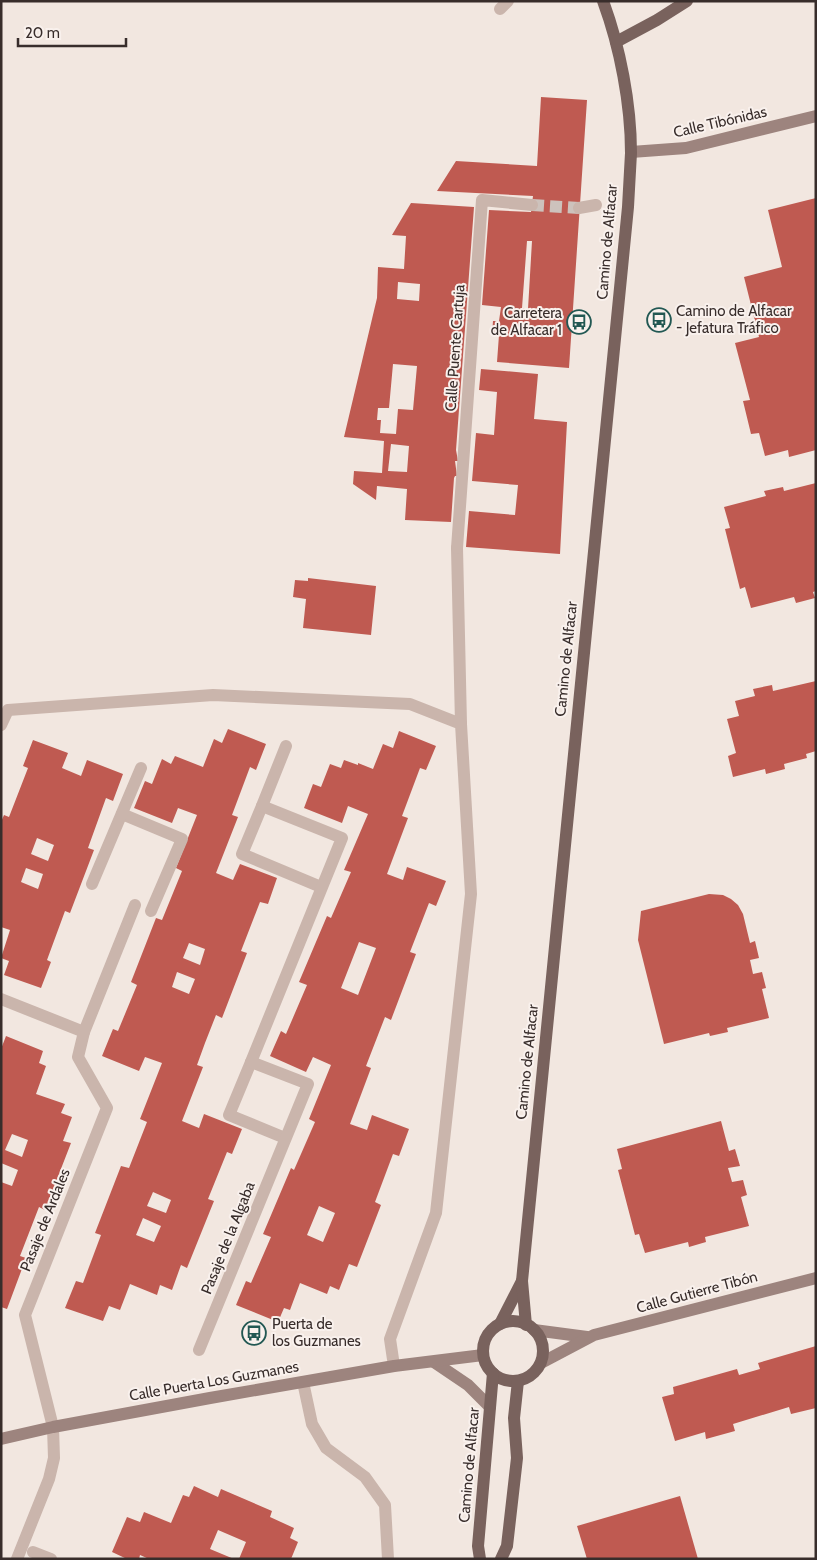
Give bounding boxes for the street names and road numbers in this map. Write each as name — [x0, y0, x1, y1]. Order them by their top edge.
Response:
street label: Calle Tibónidas — [671, 102, 769, 142]
street label: Camino de Alfacar — [593, 183, 621, 300]
street label: Calle Puente Cartuja — [442, 283, 468, 412]
street label: Camino de Alfacar — [551, 600, 581, 717]
street label: Camino de Alfacar — [512, 1003, 542, 1120]
street label: Pasaje de Ardales — [16, 1166, 74, 1274]
street label: Pasaje de la Algaba — [197, 1178, 259, 1297]
street label: Calle Gutierre Tibón — [634, 1267, 760, 1317]
street label: Calle Puerta Los Guzmanes — [128, 1357, 300, 1405]
street label: Camino de Alfacar — [455, 1406, 483, 1523]

